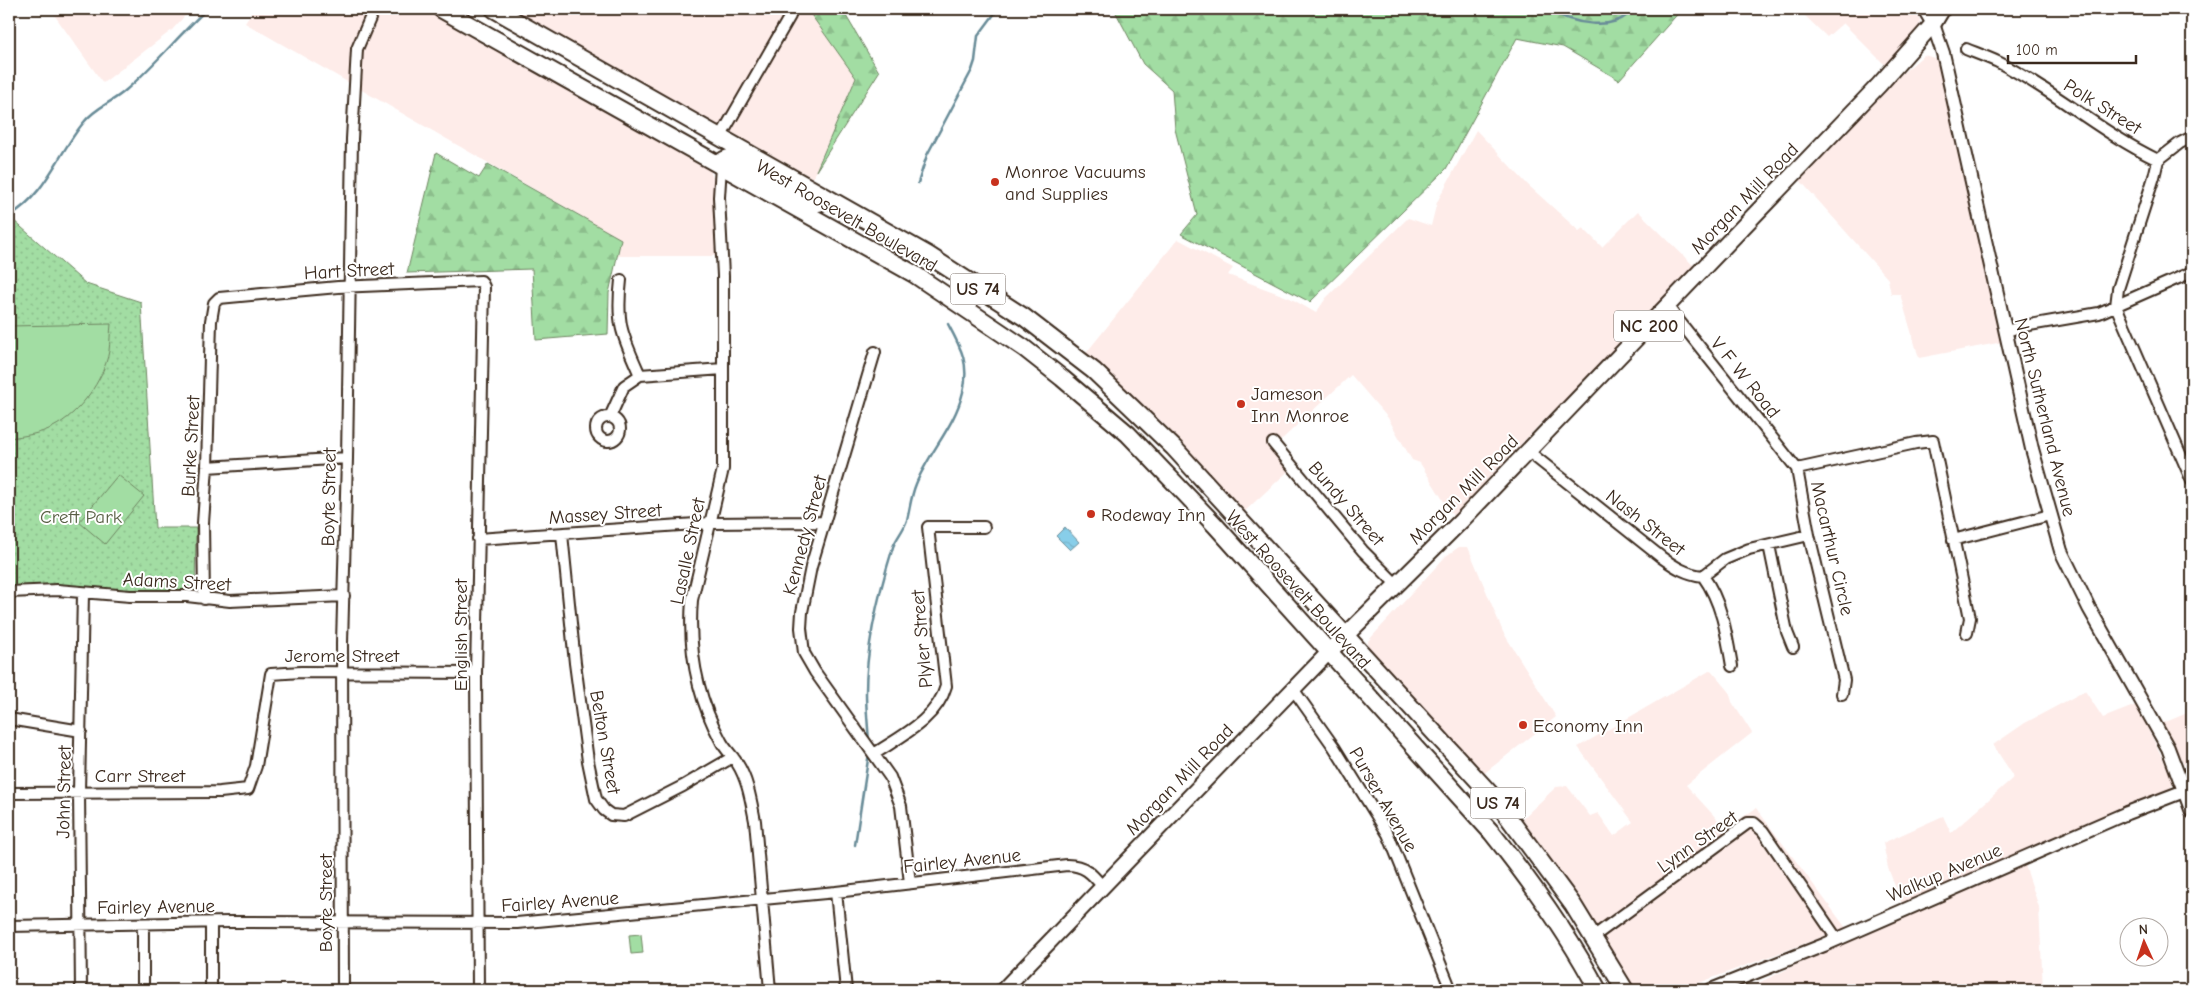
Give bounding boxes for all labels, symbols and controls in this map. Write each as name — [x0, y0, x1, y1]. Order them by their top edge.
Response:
scale bar — [2008, 32, 2136, 64]
text: 100 m — [2016, 41, 2058, 59]
street label: Polk Street — [2060, 74, 2146, 140]
street label: Morgan Mill Road — [1686, 139, 1803, 259]
street label: West Roosevelt Boulevard — [752, 155, 941, 277]
place label: Monroe Vacuums and Supplies — [1005, 161, 1146, 205]
marker: Monroe Vacuums and Supplies — [989, 176, 1001, 188]
street label: Hart Street — [303, 258, 395, 284]
road number: US 74 — [950, 274, 1006, 304]
road number: NC 200 — [1614, 310, 1684, 342]
street label: North Sutherland Avenue — [2010, 316, 2080, 519]
street label: V F W Road — [1706, 333, 1785, 423]
place label: Jameson Inn Monroe — [1251, 383, 1349, 427]
street label: Burke Street — [177, 394, 205, 497]
marker: Jameson Inn Monroe — [1235, 398, 1247, 410]
street label: Morgan Mill Road — [1404, 430, 1523, 549]
street label: Boyte Street — [317, 447, 341, 546]
street label: Bundy Street — [1304, 457, 1389, 551]
street label: Kennedy Street — [778, 472, 832, 598]
street label: Macarthur Circle — [1806, 479, 1858, 618]
street label: Nash Street — [1601, 485, 1690, 561]
street label: Lasalle Street — [666, 495, 710, 607]
street label: Massey Street — [548, 499, 663, 529]
place label: Rodeway Inn — [1101, 504, 1206, 526]
park label: Creft Park — [40, 506, 123, 528]
street label: West Roosevelt Boulevard — [1221, 506, 1375, 673]
marker: Rodeway Inn — [1085, 508, 1097, 520]
street label: Adams Street — [122, 568, 232, 596]
street label: English Street — [450, 578, 472, 691]
street label: Plyler Street — [907, 588, 937, 689]
street label: Jerome Street — [285, 645, 400, 667]
street label: Belton Street — [585, 689, 625, 796]
place label: Economy Inn — [1533, 715, 1643, 737]
marker: Economy Inn — [1517, 719, 1529, 731]
street label: Morgan Mill Road — [1121, 720, 1238, 840]
street label: Purser Avenue — [1344, 743, 1422, 856]
street label: John Street — [52, 745, 76, 839]
street label: Carr Street — [95, 765, 186, 787]
road number: US 74 — [1470, 788, 1526, 818]
street label: Lynn Street — [1653, 806, 1742, 877]
street label: Walkup Avenue — [1884, 839, 2005, 907]
street label: Fairley Avenue — [902, 844, 1022, 878]
street label: Boyte Street — [315, 853, 337, 952]
street label: Fairley Avenue — [500, 887, 620, 917]
street label: Fairley Avenue — [97, 895, 215, 919]
north arrow — [2118, 916, 2168, 966]
text: N — [2138, 921, 2148, 938]

